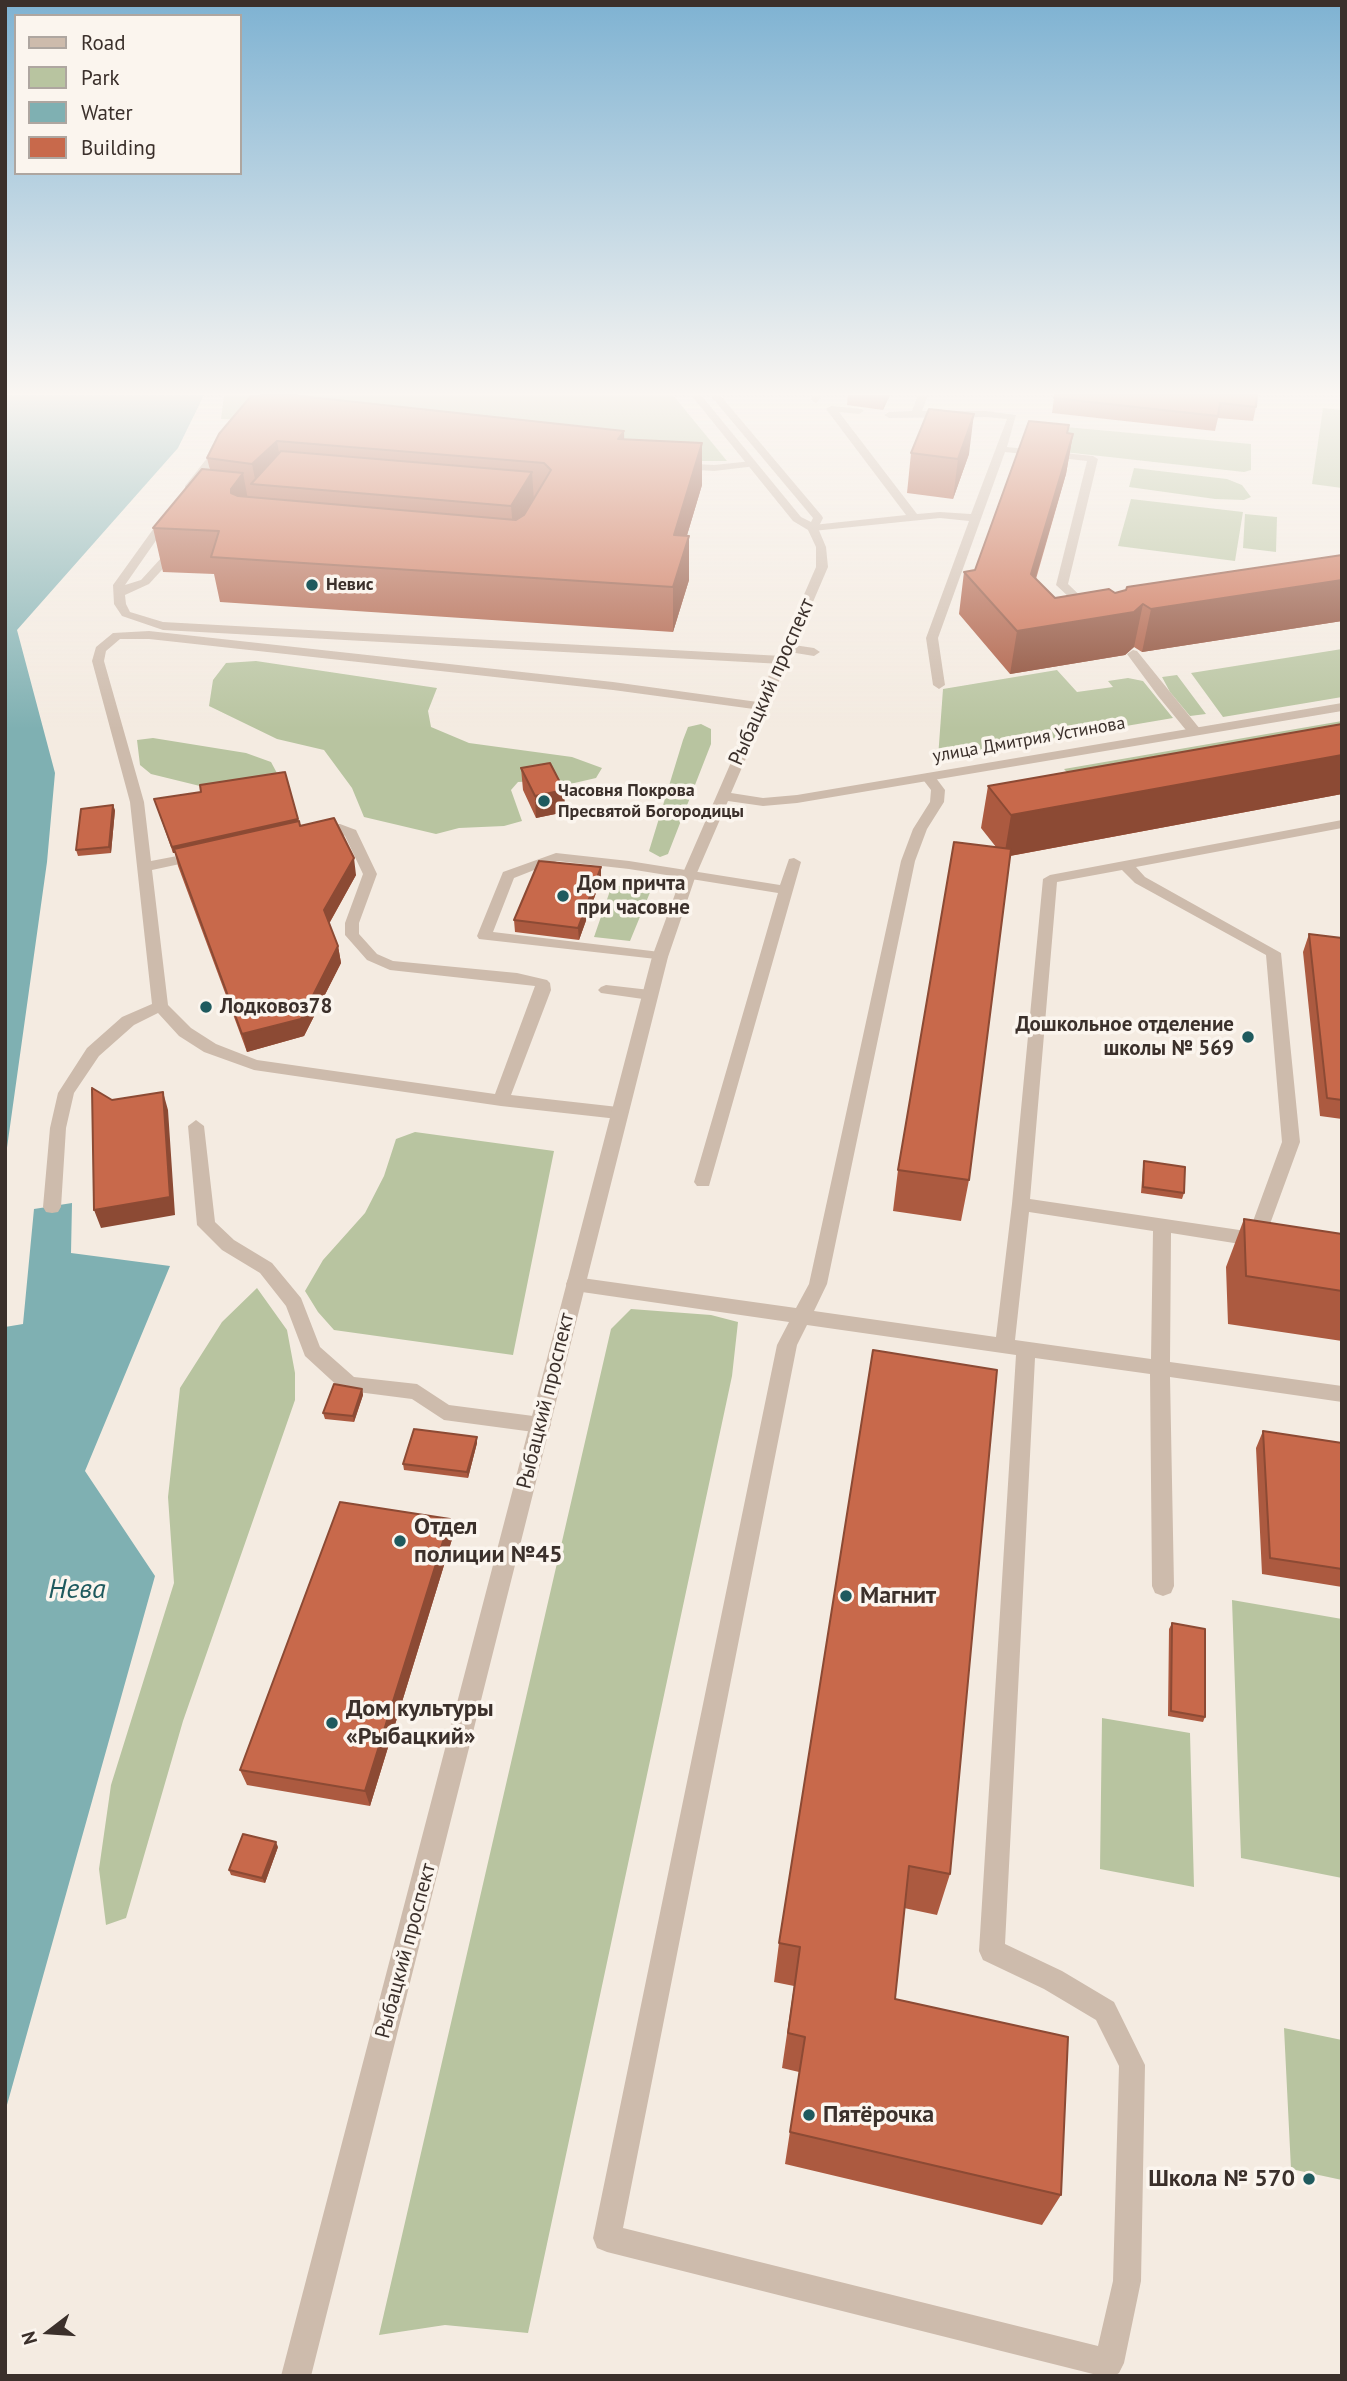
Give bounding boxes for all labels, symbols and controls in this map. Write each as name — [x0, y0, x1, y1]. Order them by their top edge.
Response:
legend — [14, 14, 242, 175]
text: Road — [81, 29, 125, 56]
text: Park — [81, 64, 120, 91]
text: Water — [81, 99, 133, 126]
text: Building — [81, 134, 156, 161]
place label: Невис — [326, 574, 374, 596]
marker: Невис — [304, 577, 320, 593]
street label: Рыбацкий проспект — [724, 595, 820, 769]
street label: улица Дмитрия Устинова — [931, 712, 1127, 768]
place label: Часовня Покрова Пресвятой Богородицы — [558, 780, 744, 822]
marker: Часовня Покрова Пресвятой Богородицы — [536, 793, 552, 809]
place label: Дом причта при часовне — [577, 871, 690, 921]
marker: Дом причта при часовне — [555, 888, 571, 904]
place label: Лодковоз78 — [220, 994, 332, 1020]
marker: Лодковоз78 — [198, 999, 214, 1015]
place label: Дошкольное отделение школы № 569 — [1015, 1012, 1234, 1062]
marker: Дошкольное отделение школы № 569 — [1240, 1029, 1256, 1045]
street label: Рыбацкий проспект — [512, 1310, 580, 1492]
place label: Отдел полиции №45 — [414, 1513, 563, 1569]
marker: Отдел полиции №45 — [392, 1533, 408, 1549]
water label: Нева — [48, 1573, 106, 1607]
place label: Магнит — [860, 1582, 936, 1610]
marker: Магнит — [838, 1588, 854, 1604]
place label: Дом культуры «Рыбацкий» — [346, 1695, 494, 1751]
marker: Дом культуры «Рыбацкий» — [324, 1715, 340, 1731]
street label: Рыбацкий проспект — [371, 1861, 441, 2041]
place label: Пятёрочка — [823, 2101, 934, 2129]
marker: Пятёрочка — [801, 2107, 817, 2123]
place label: Школа № 570 — [1148, 2165, 1295, 2193]
marker: Школа № 570 — [1301, 2171, 1317, 2187]
north arrow — [14, 2297, 84, 2367]
text: N — [16, 2329, 42, 2348]

